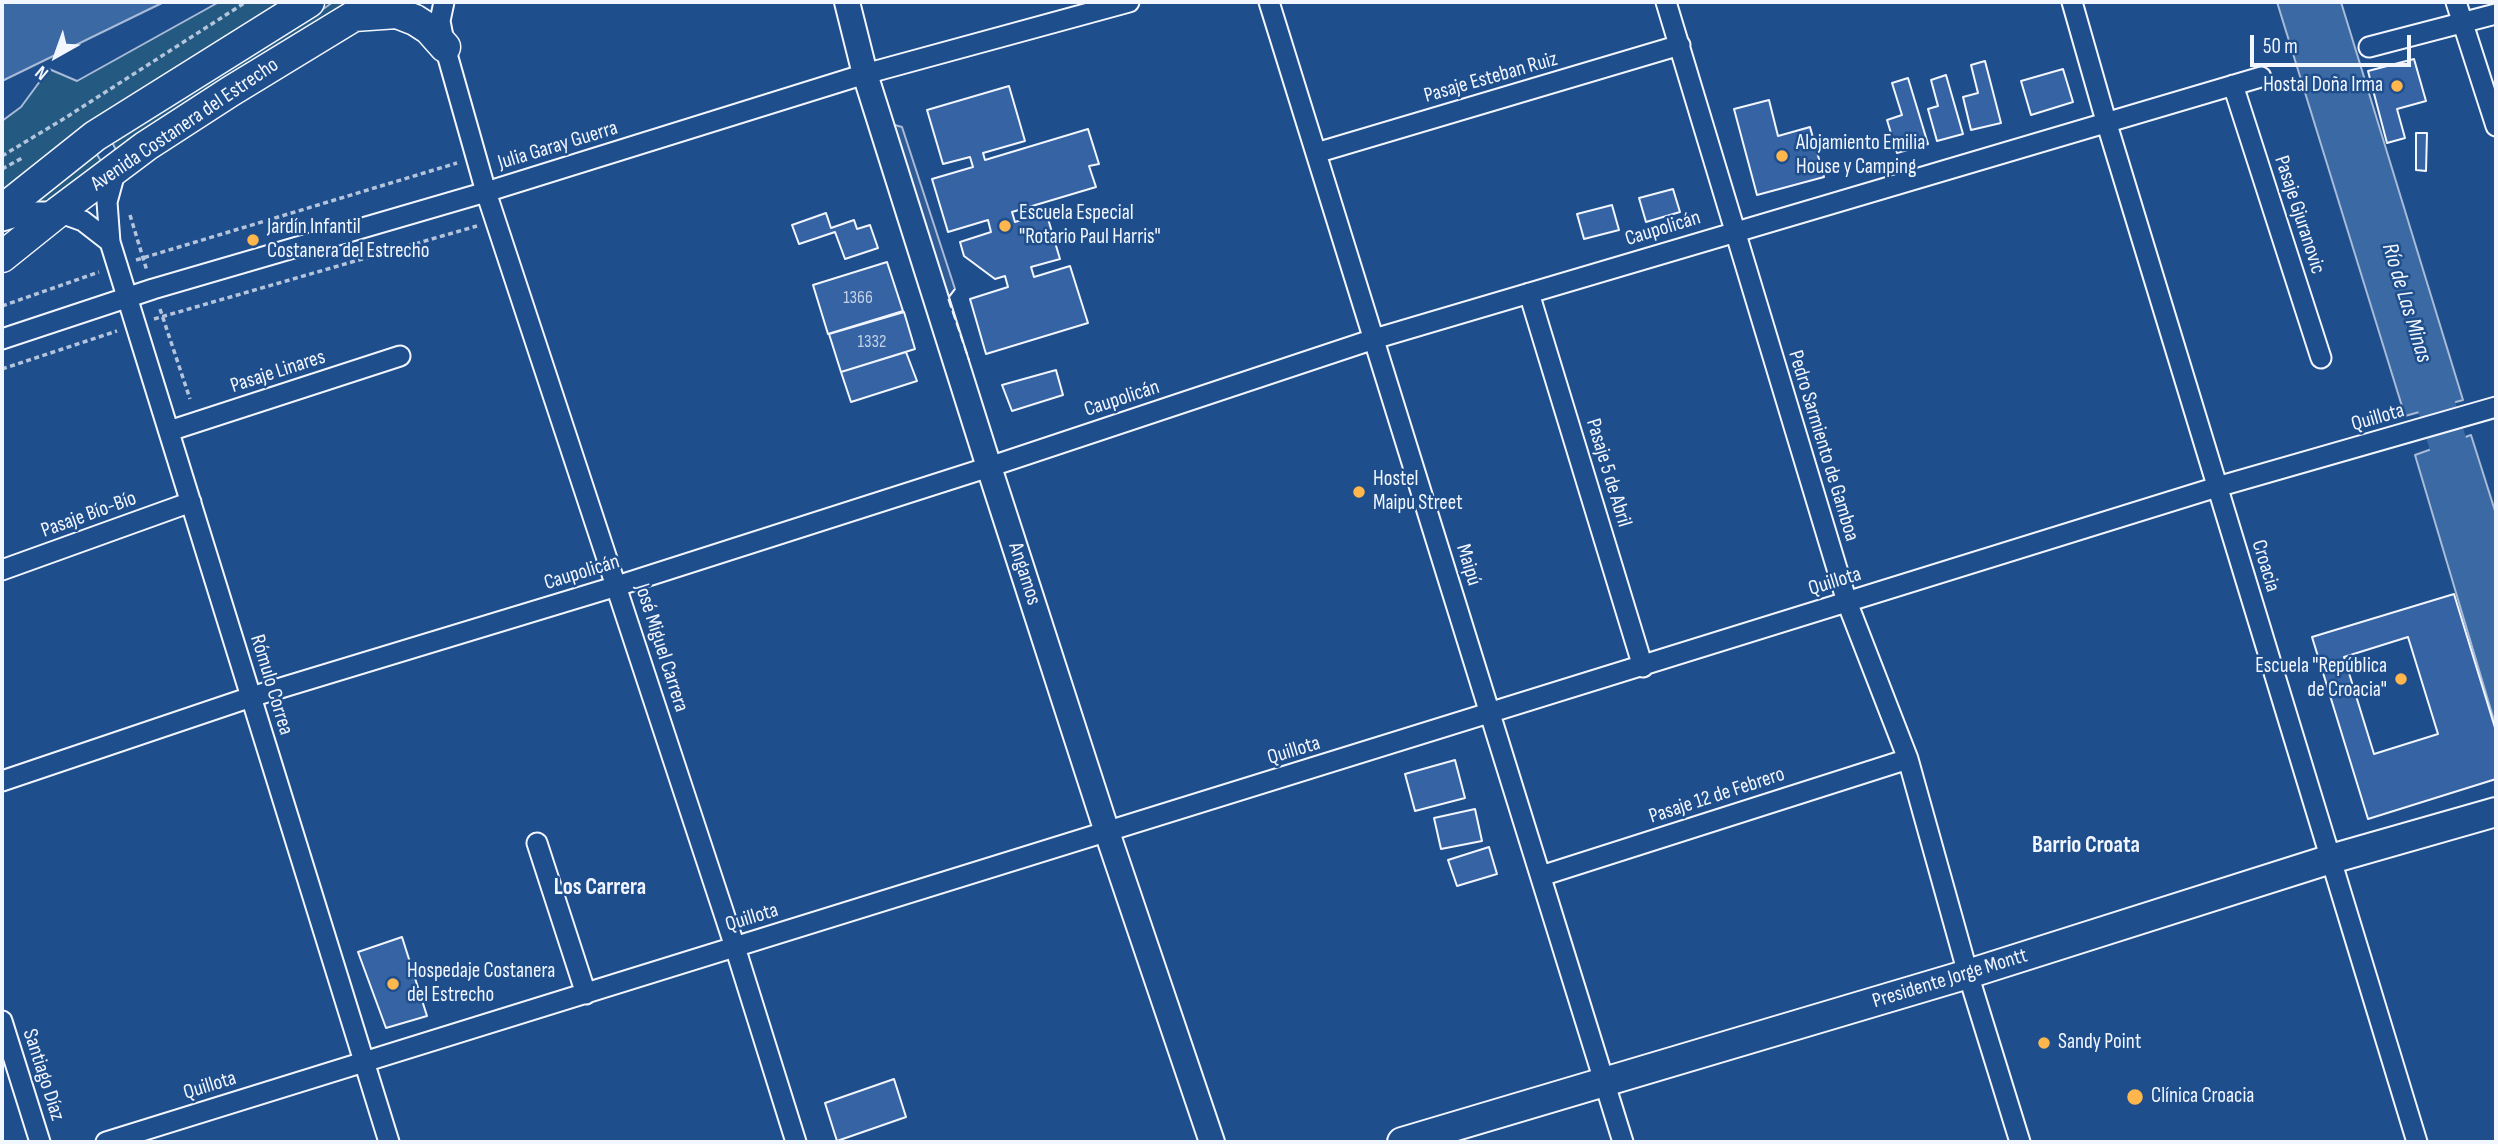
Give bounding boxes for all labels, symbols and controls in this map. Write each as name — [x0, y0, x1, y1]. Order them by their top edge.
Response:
north arrow — [21, 21, 91, 91]
scale bar — [2253, 21, 2414, 65]
text: 50 m — [2263, 34, 2298, 59]
street label: Pasaje Esteban Ruiz — [1421, 47, 1561, 109]
street label: Avenida Costanera del Estrecho — [86, 53, 284, 197]
text: N — [31, 60, 53, 85]
place label: Hostal Doña Irma — [2263, 73, 2383, 99]
marker: Hostal Doña Irma — [2389, 78, 2405, 94]
street label: Julia Garay Guerra — [495, 116, 621, 176]
place label: Alojamiento Emilia House y Camping — [1796, 131, 1925, 181]
marker: Alojamiento Emilia House y Camping — [1774, 148, 1790, 164]
street label: Pasaje Gjuranovic — [2268, 153, 2330, 277]
place label: Escuela Especial "Rotario Paul Harris" — [1019, 201, 1161, 251]
street label: Caupolicán — [1622, 206, 1704, 252]
place label: Jardín Infantil Costanera del Estrecho — [267, 215, 429, 265]
marker: Escuela Especial "Rotario Paul Harris" — [997, 218, 1013, 234]
marker: Jardín Infantil Costanera del Estrecho — [245, 232, 261, 248]
water label: Río de Las Minas — [2375, 240, 2437, 366]
house number: 1366 — [843, 287, 873, 309]
house number: 1332 — [858, 331, 886, 353]
street label: Pasaje Linares — [227, 345, 329, 399]
street label: Pedro Sarmiento de Gamboa — [1782, 348, 1864, 544]
street label: Caupolicán — [1081, 375, 1163, 423]
street label: Quillota — [2349, 398, 2407, 438]
street label: Pasaje 5 de Abril — [1580, 416, 1636, 530]
place label: Hostel Maipu Street — [1373, 467, 1463, 517]
marker: Hostel Maipu Street — [1351, 484, 1367, 500]
street label: Pasaje Bío-Bío — [38, 486, 140, 544]
street label: Croacia — [2245, 537, 2285, 595]
street label: Angamos — [1002, 540, 1046, 608]
street label: Maipú — [1450, 541, 1486, 589]
street label: Caupolicán — [541, 550, 623, 596]
street label: Quillota — [1806, 562, 1864, 602]
street label: José Miguel Carrera — [628, 581, 694, 715]
street label: Rómulo Correa — [244, 632, 298, 738]
place label: Escuela "República de Croacia" — [2255, 654, 2387, 704]
marker: Escuela "República de Croacia" — [2393, 671, 2409, 687]
street label: Quillota — [1265, 731, 1323, 771]
street label: Pasaje 12 de Febrero — [1646, 762, 1788, 830]
district label: Barrio Croata — [2032, 832, 2140, 860]
district label: Los Carrera — [554, 874, 646, 902]
street label: Quillota — [723, 898, 781, 938]
street label: Presidente Jorge Montt — [1870, 943, 2030, 1015]
place label: Hospedaje Costanera del Estrecho — [407, 959, 555, 1009]
marker: Hospedaje Costanera del Estrecho — [385, 976, 401, 992]
street label: Santiago Díaz — [16, 1026, 70, 1124]
place label: Sandy Point — [2058, 1030, 2141, 1056]
marker: Sandy Point — [2036, 1035, 2052, 1051]
street label: Quillota — [181, 1066, 239, 1106]
place label: Clínica Croacia — [2151, 1084, 2254, 1110]
marker: Clínica Croacia — [2125, 1087, 2145, 1107]

